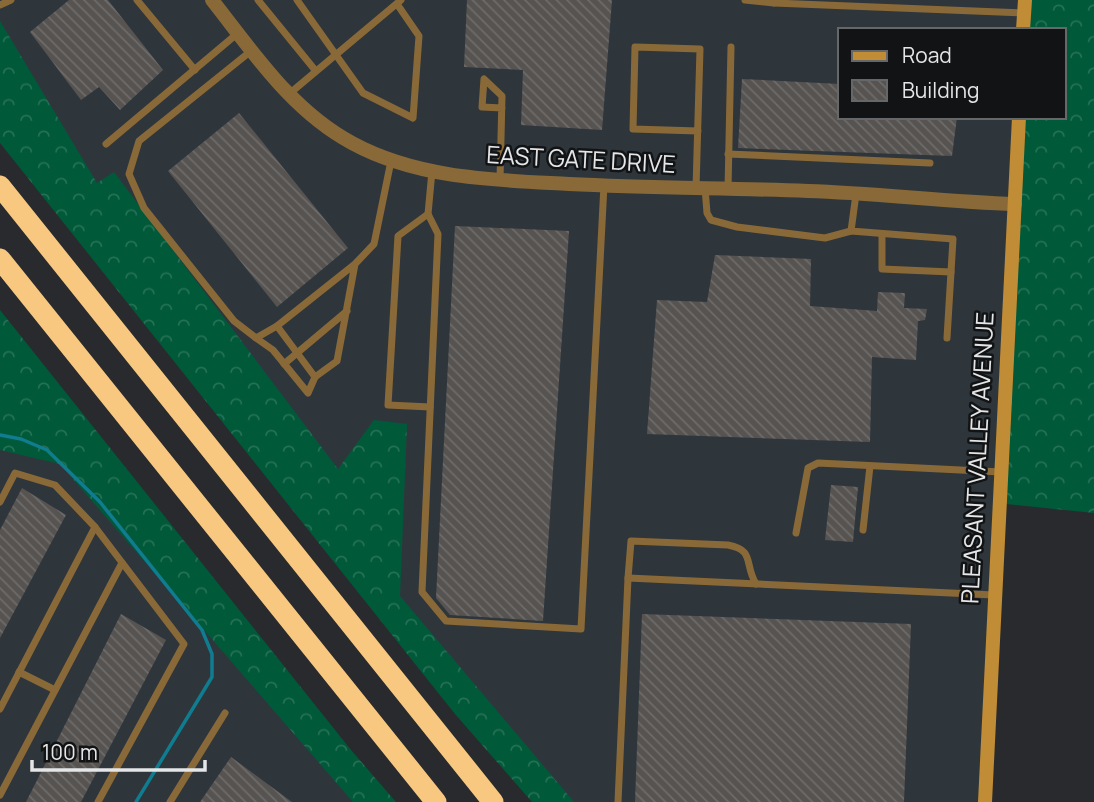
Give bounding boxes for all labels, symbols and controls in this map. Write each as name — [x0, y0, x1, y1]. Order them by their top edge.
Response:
legend — [838, 28, 1066, 119]
text: Road — [902, 41, 952, 69]
text: Building — [902, 76, 979, 104]
street label: EAST GATE DRIVE — [486, 137, 677, 180]
street label: PLEASANT VALLEY AVENUE — [952, 311, 1001, 605]
scale bar — [32, 728, 205, 772]
text: 100 m — [42, 738, 98, 766]

